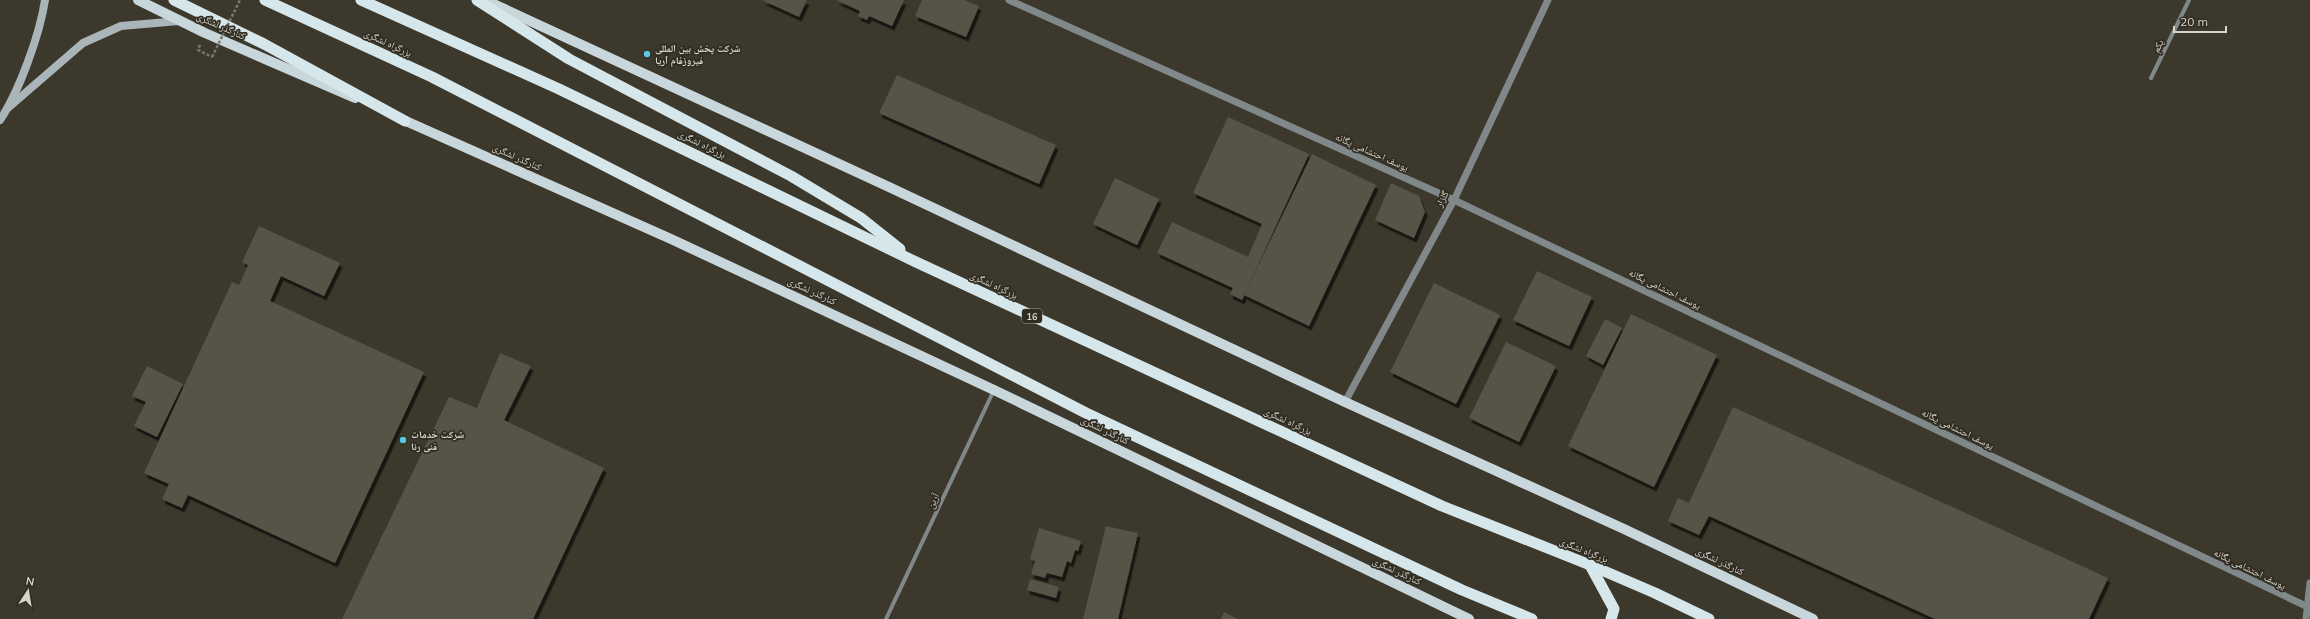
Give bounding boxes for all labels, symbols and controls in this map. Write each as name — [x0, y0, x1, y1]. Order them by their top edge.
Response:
scale bar — [2174, 8, 2226, 34]
street label: کنارگذر لشگری — [194, 9, 248, 43]
text: 20 m — [2180, 14, 2208, 29]
street label: بزرگراه لشگری — [362, 26, 414, 60]
street label: یکم — [2149, 37, 2168, 55]
place label: شرکت پخش بین المللی فیروزفام آریا — [655, 42, 740, 67]
marker: شرکت پخش بین المللی فیروزفام آریا — [642, 49, 652, 59]
street label: بزرگراه لشگری — [676, 127, 728, 161]
street label: یوسف احتشامی یگانه — [1333, 130, 1411, 174]
street label: کنارگذر لشگری — [490, 140, 544, 174]
street label: گلزار — [1432, 188, 1452, 210]
street label: یوسف احتشامی یگانه — [1627, 266, 1703, 312]
street label: بزرگراه لشگری — [968, 268, 1020, 302]
street label: کنارگذر لشگری — [786, 274, 838, 308]
road number: 16 — [1022, 309, 1042, 323]
street label: بزرگراه لشگری — [1262, 404, 1314, 438]
street label: یوسف احتشامی یگانه — [1920, 406, 1996, 452]
street label: کنارگذر لشگری — [1079, 413, 1131, 447]
place label: شرکت خدمات فنی رنا — [411, 428, 464, 453]
marker: شرکت خدمات فنی رنا — [398, 435, 408, 445]
street label: آرین — [924, 491, 942, 511]
street label: بزرگراه لشگری — [1558, 534, 1611, 566]
street label: کنارگذر لشگری — [1694, 544, 1746, 578]
street label: یوسف احتشامی یگانه — [2212, 546, 2288, 592]
street label: کنارگذر لشگری — [1371, 554, 1423, 588]
north arrow — [8, 571, 48, 611]
text: N — [25, 574, 36, 589]

